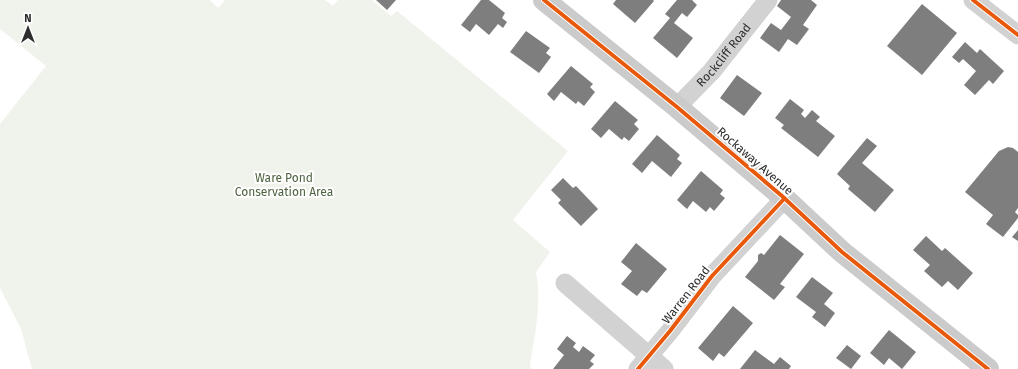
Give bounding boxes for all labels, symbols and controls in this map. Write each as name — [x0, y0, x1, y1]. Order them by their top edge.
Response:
north arrow — [8, 8, 48, 48]
text: N — [24, 12, 32, 25]
street label: Rockcliff Road — [694, 21, 754, 89]
street label: Rockaway Avenue — [714, 124, 796, 198]
park label: Ware Pond Conservation Area — [235, 171, 333, 199]
street label: Warren Road — [659, 263, 713, 327]

